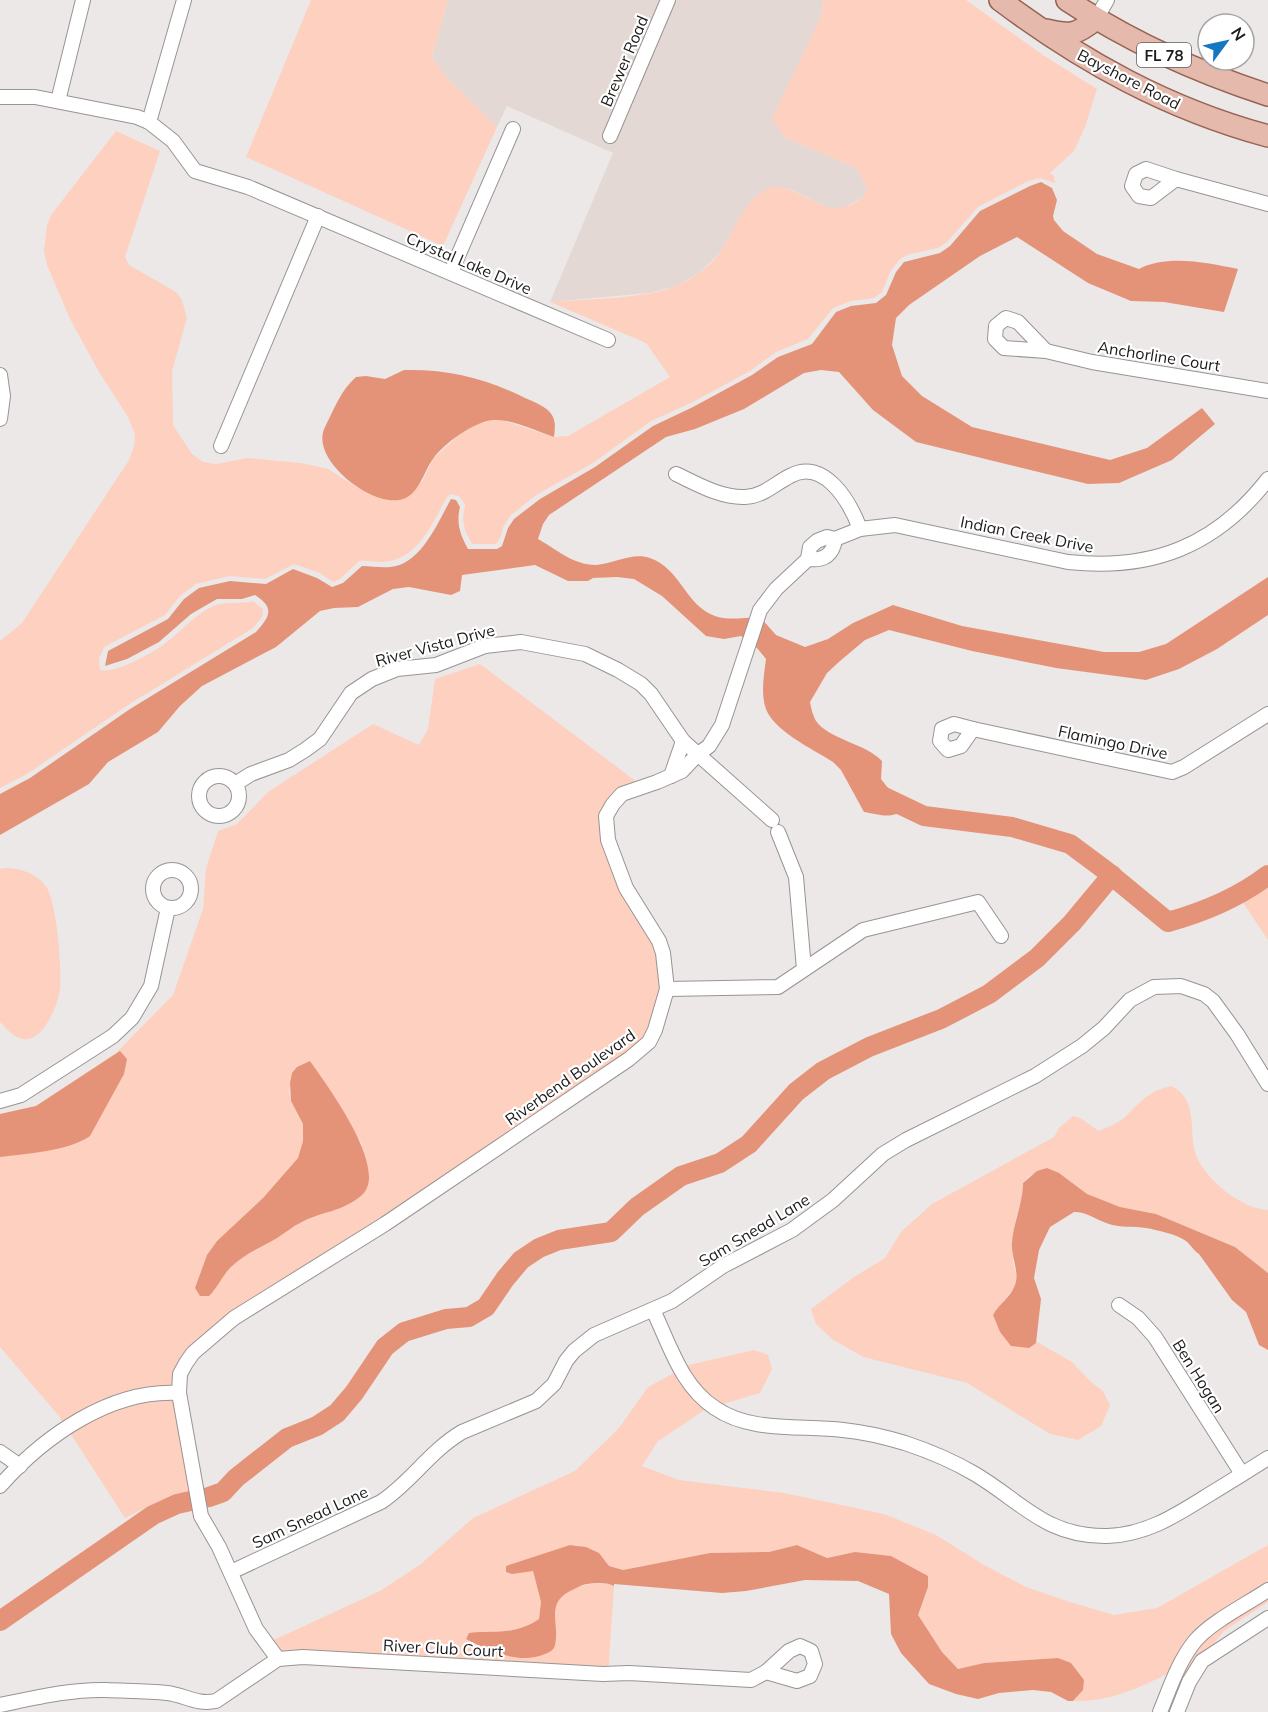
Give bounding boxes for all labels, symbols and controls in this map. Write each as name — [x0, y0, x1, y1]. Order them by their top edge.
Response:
street label: Brewer Road — [596, 12, 652, 110]
north arrow — [1196, 12, 1256, 72]
text: N — [1227, 23, 1250, 44]
road number: FL 78 — [1137, 43, 1191, 67]
street label: Bayshore Road — [1074, 44, 1184, 114]
street label: Crystal Lake Drive — [403, 228, 535, 298]
street label: Anchorline Court — [1096, 336, 1222, 376]
street label: Indian Creek Drive — [959, 511, 1095, 557]
street label: River Vista Drive — [373, 619, 497, 671]
street label: Flamingo Drive — [1057, 721, 1169, 763]
street label: Riverbend Boulevard — [501, 1025, 639, 1129]
street label: Sam Snead Lane — [695, 1189, 813, 1271]
street label: Ben Hogan — [1168, 1335, 1230, 1417]
street label: Sam Snead Lane — [249, 1481, 371, 1553]
street label: River Club Court — [382, 1635, 504, 1661]

